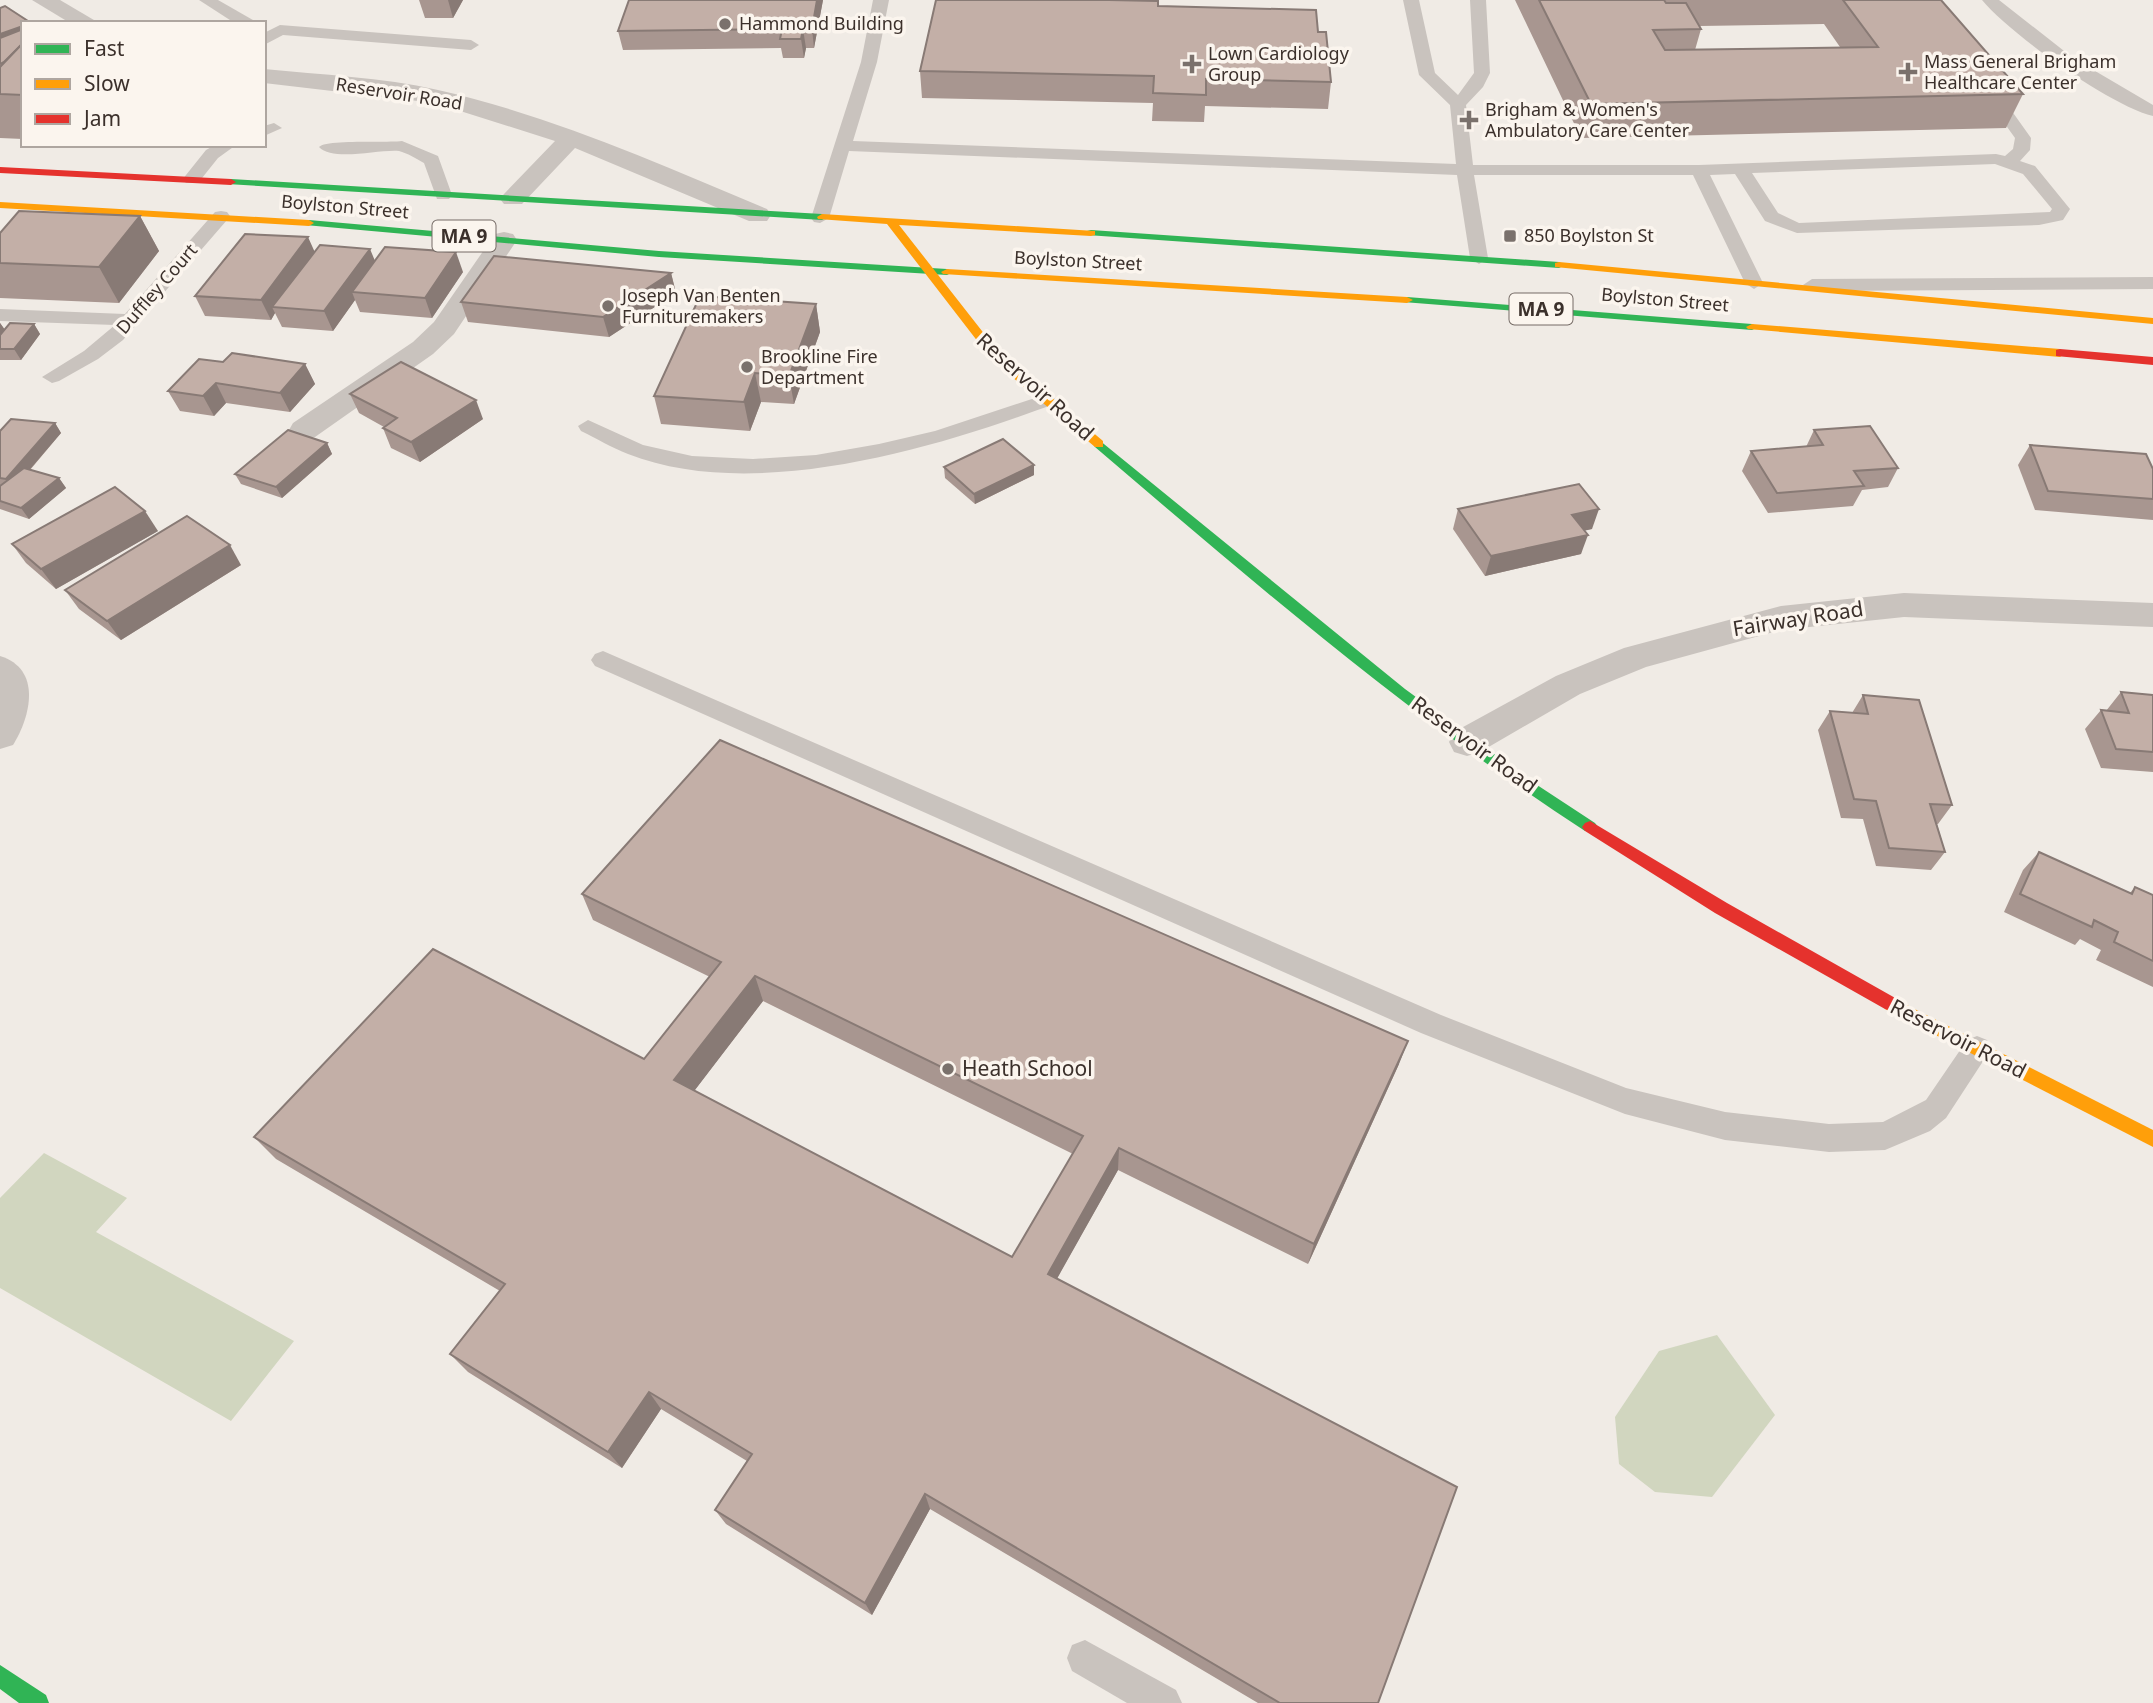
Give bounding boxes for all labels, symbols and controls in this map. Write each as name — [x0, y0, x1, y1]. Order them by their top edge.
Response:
place label: Hammond Building — [739, 11, 904, 35]
marker: Hammond Building — [717, 16, 733, 32]
legend — [21, 21, 266, 147]
text: Fast — [84, 34, 125, 62]
place label: Lown Cardiology Group — [1208, 41, 1350, 86]
place label: Mass General Brigham Healthcare Center — [1924, 49, 2116, 94]
marker: Lown Cardiology Group — [1182, 54, 1202, 74]
marker: Mass General Brigham Healthcare Center — [1898, 62, 1918, 82]
text: Slow — [84, 69, 130, 97]
street label: Reservoir Road — [334, 71, 464, 115]
place label: Brigham & Women's Ambulatory Care Center — [1485, 97, 1690, 142]
text: Jam — [82, 104, 121, 132]
marker: Brigham & Women's Ambulatory Care Center — [1459, 110, 1479, 130]
street label: Boylston Street — [280, 188, 410, 224]
road number: MA 9 — [433, 220, 496, 252]
place label: 850 Boylston St — [1524, 223, 1654, 247]
marker: 850 Boylston St — [1502, 228, 1518, 244]
street label: Duffley Court — [110, 238, 202, 339]
street label: Boylston Street — [1013, 245, 1143, 275]
street label: Boylston Street — [1600, 281, 1730, 317]
place label: Joseph Van Benten Furnituremakers — [620, 283, 781, 328]
road number: MA 9 — [1510, 294, 1572, 324]
marker: Joseph Van Benten Furnituremakers — [600, 298, 616, 314]
street label: Reservoir Road — [971, 326, 1100, 446]
place label: Brookline Fire Department — [761, 344, 878, 389]
marker: Brookline Fire Department — [739, 359, 755, 375]
street label: Fairway Road — [1731, 594, 1865, 642]
street label: Reservoir Road — [1406, 689, 1543, 799]
street label: Reservoir Road — [1886, 992, 2031, 1084]
place label: Heath School — [962, 1054, 1093, 1082]
marker: Heath School — [940, 1061, 956, 1077]

